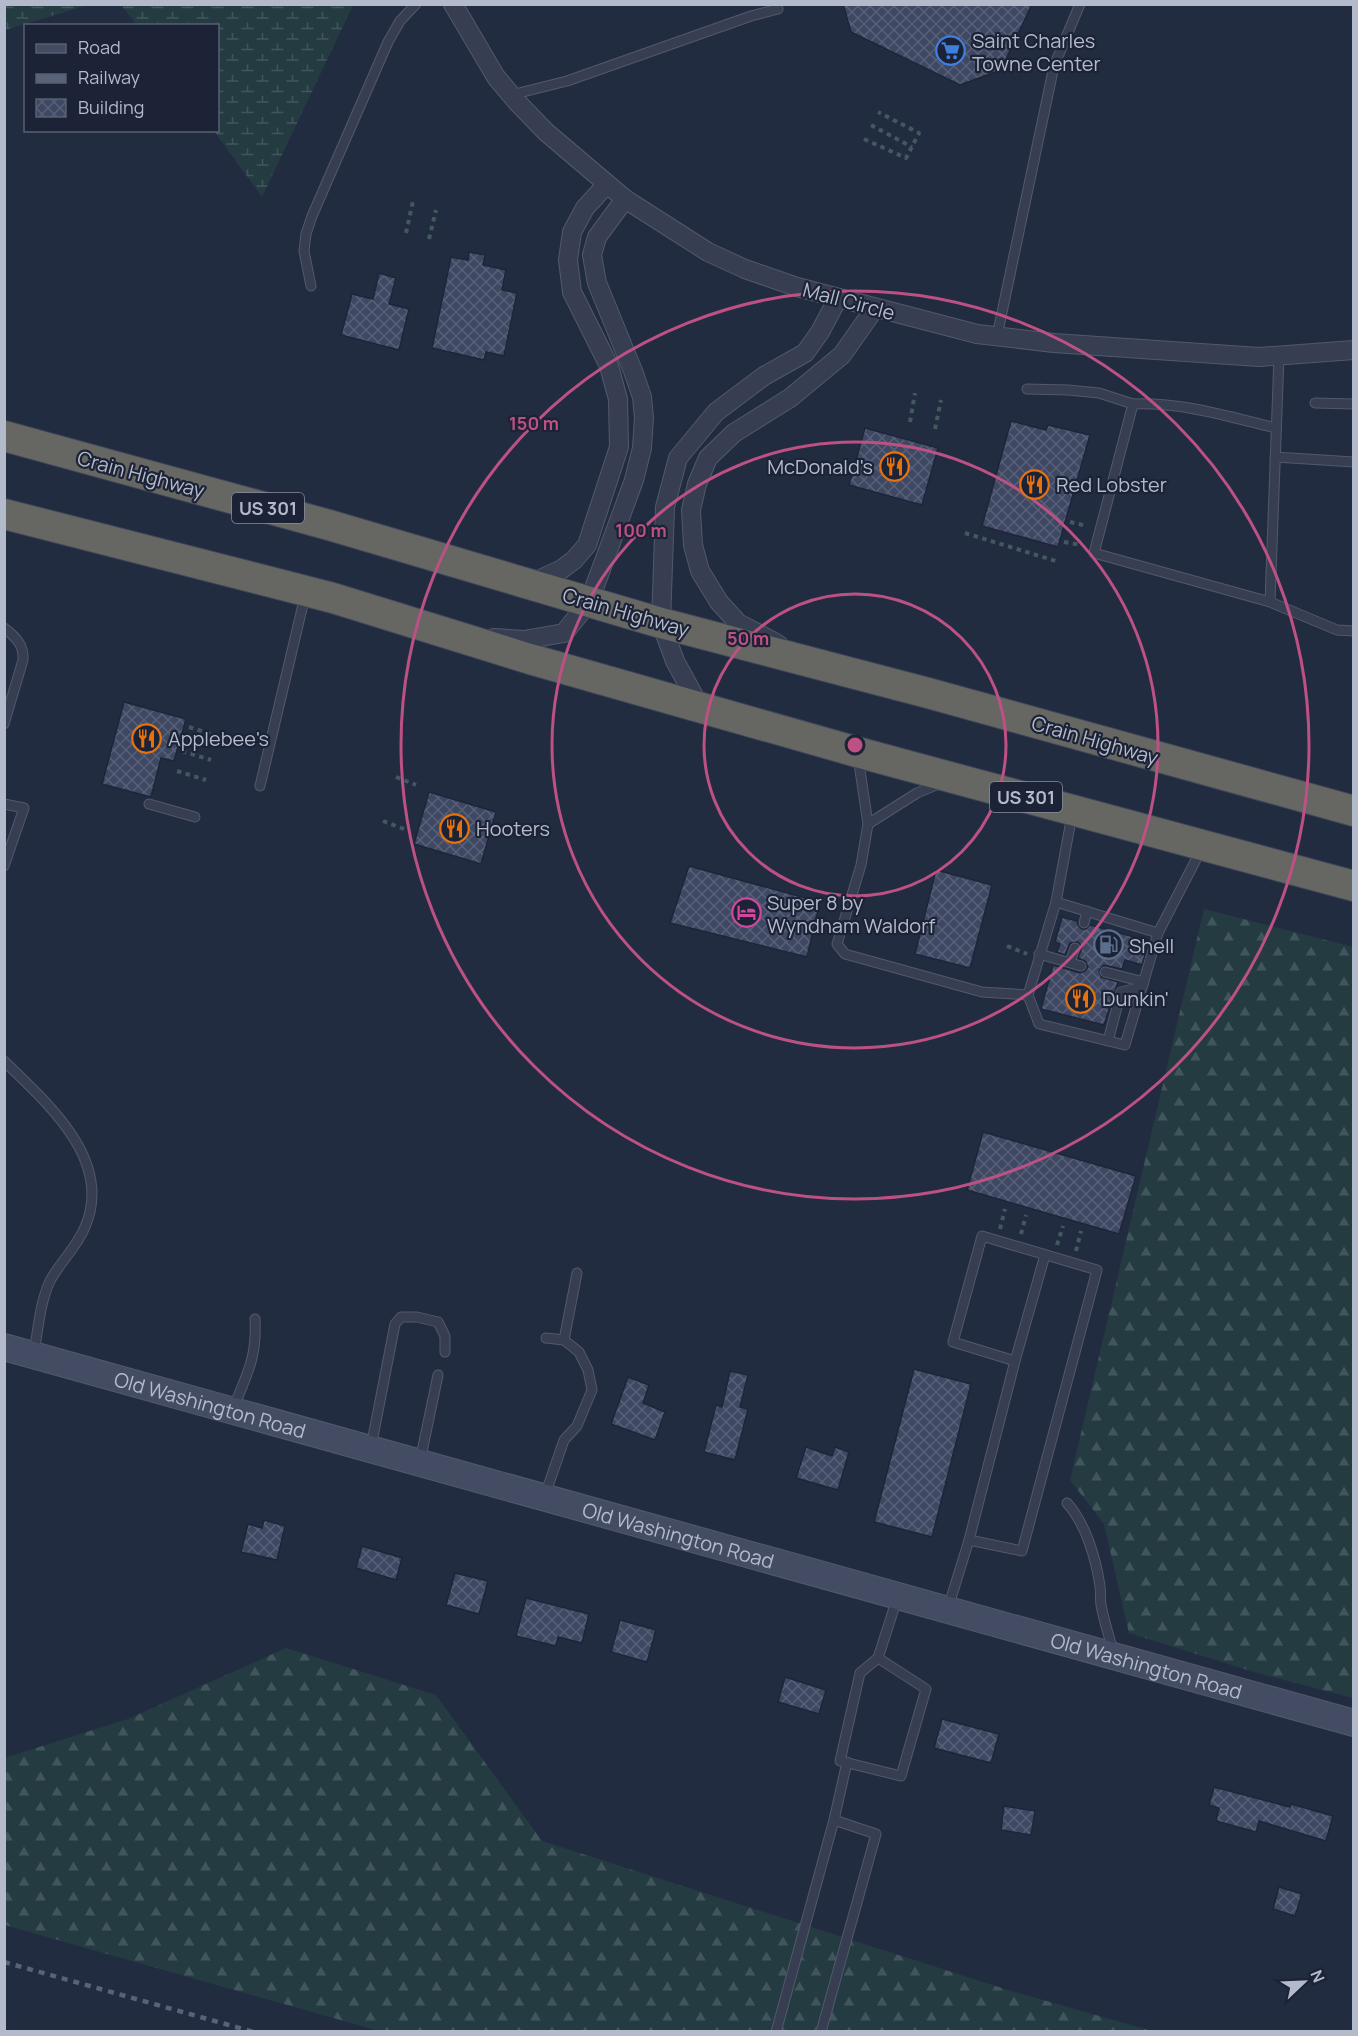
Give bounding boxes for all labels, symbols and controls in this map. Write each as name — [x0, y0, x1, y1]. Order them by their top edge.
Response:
legend — [24, 24, 219, 132]
place label: Saint Charles Towne Center — [972, 27, 1101, 77]
text: Road — [78, 35, 121, 59]
supermarket icon: Saint Charles Towne Center — [935, 35, 967, 67]
text: Railway — [78, 65, 140, 89]
text: Building — [78, 95, 144, 119]
street label: Mall Circle — [800, 276, 898, 326]
text: 150 m — [509, 411, 559, 435]
street label: Crain Highway — [74, 444, 208, 504]
restaurant icon: McDonald's — [878, 450, 910, 482]
place label: McDonald's — [767, 453, 873, 480]
restaurant icon: Red Lobster — [1019, 468, 1051, 500]
place label: Red Lobster — [1056, 471, 1167, 498]
road number: US 301 — [232, 493, 304, 523]
text: 100 m — [615, 518, 667, 542]
street label: Crain Highway — [559, 581, 693, 643]
text: 50 m — [727, 626, 769, 650]
street label: Crain Highway — [1028, 709, 1162, 771]
restaurant icon: Applebee's — [131, 722, 163, 754]
place label: Applebee's — [168, 725, 269, 752]
centre of rings — [845, 735, 865, 755]
road number: US 301 — [990, 782, 1062, 812]
restaurant icon: Hooters — [439, 812, 471, 844]
place label: Hooters — [476, 815, 550, 842]
place label: Super 8 by Wyndham Waldorf — [767, 889, 935, 939]
hotel icon: Super 8 by Wyndham Waldorf — [730, 897, 762, 929]
fuel station icon: Shell — [1092, 929, 1124, 961]
place label: Shell — [1129, 932, 1174, 959]
restaurant icon: Dunkin' — [1065, 982, 1097, 1014]
place label: Dunkin' — [1102, 985, 1169, 1012]
street label: Old Washington Road — [111, 1365, 309, 1444]
street label: Old Washington Road — [580, 1495, 777, 1574]
street label: Old Washington Road — [1048, 1626, 1245, 1705]
north arrow — [1274, 1952, 1334, 2012]
text: N — [1305, 1967, 1330, 1986]

